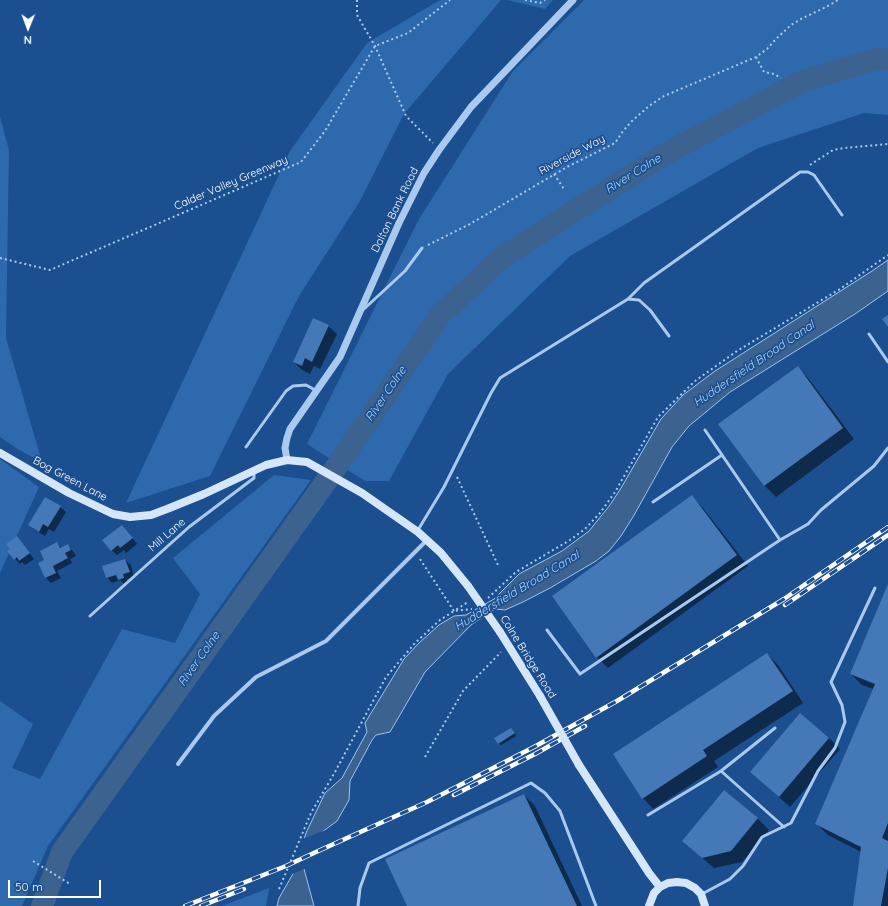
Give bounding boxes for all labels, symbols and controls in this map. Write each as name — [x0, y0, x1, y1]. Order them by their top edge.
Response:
north arrow — [8, 8, 48, 48]
text: N — [24, 33, 32, 47]
street label: Riverside Way — [537, 132, 607, 178]
water label: River Colne — [602, 151, 664, 197]
street label: Calder Valley Greenway — [172, 153, 290, 213]
street label: Dalton Bank Road — [369, 165, 421, 255]
water label: Huddersfield Broad Canal — [691, 318, 817, 410]
water label: River Colne — [362, 364, 410, 424]
street label: Bog Green Lane — [31, 454, 109, 504]
street label: Mill Lane — [146, 515, 188, 555]
water label: Huddersfield Broad Canal — [452, 548, 582, 634]
street label: Colne Bridge Road — [497, 613, 559, 701]
water label: River Colne — [175, 629, 223, 689]
scale bar — [10, 872, 103, 898]
text: 50 m — [15, 879, 43, 894]

